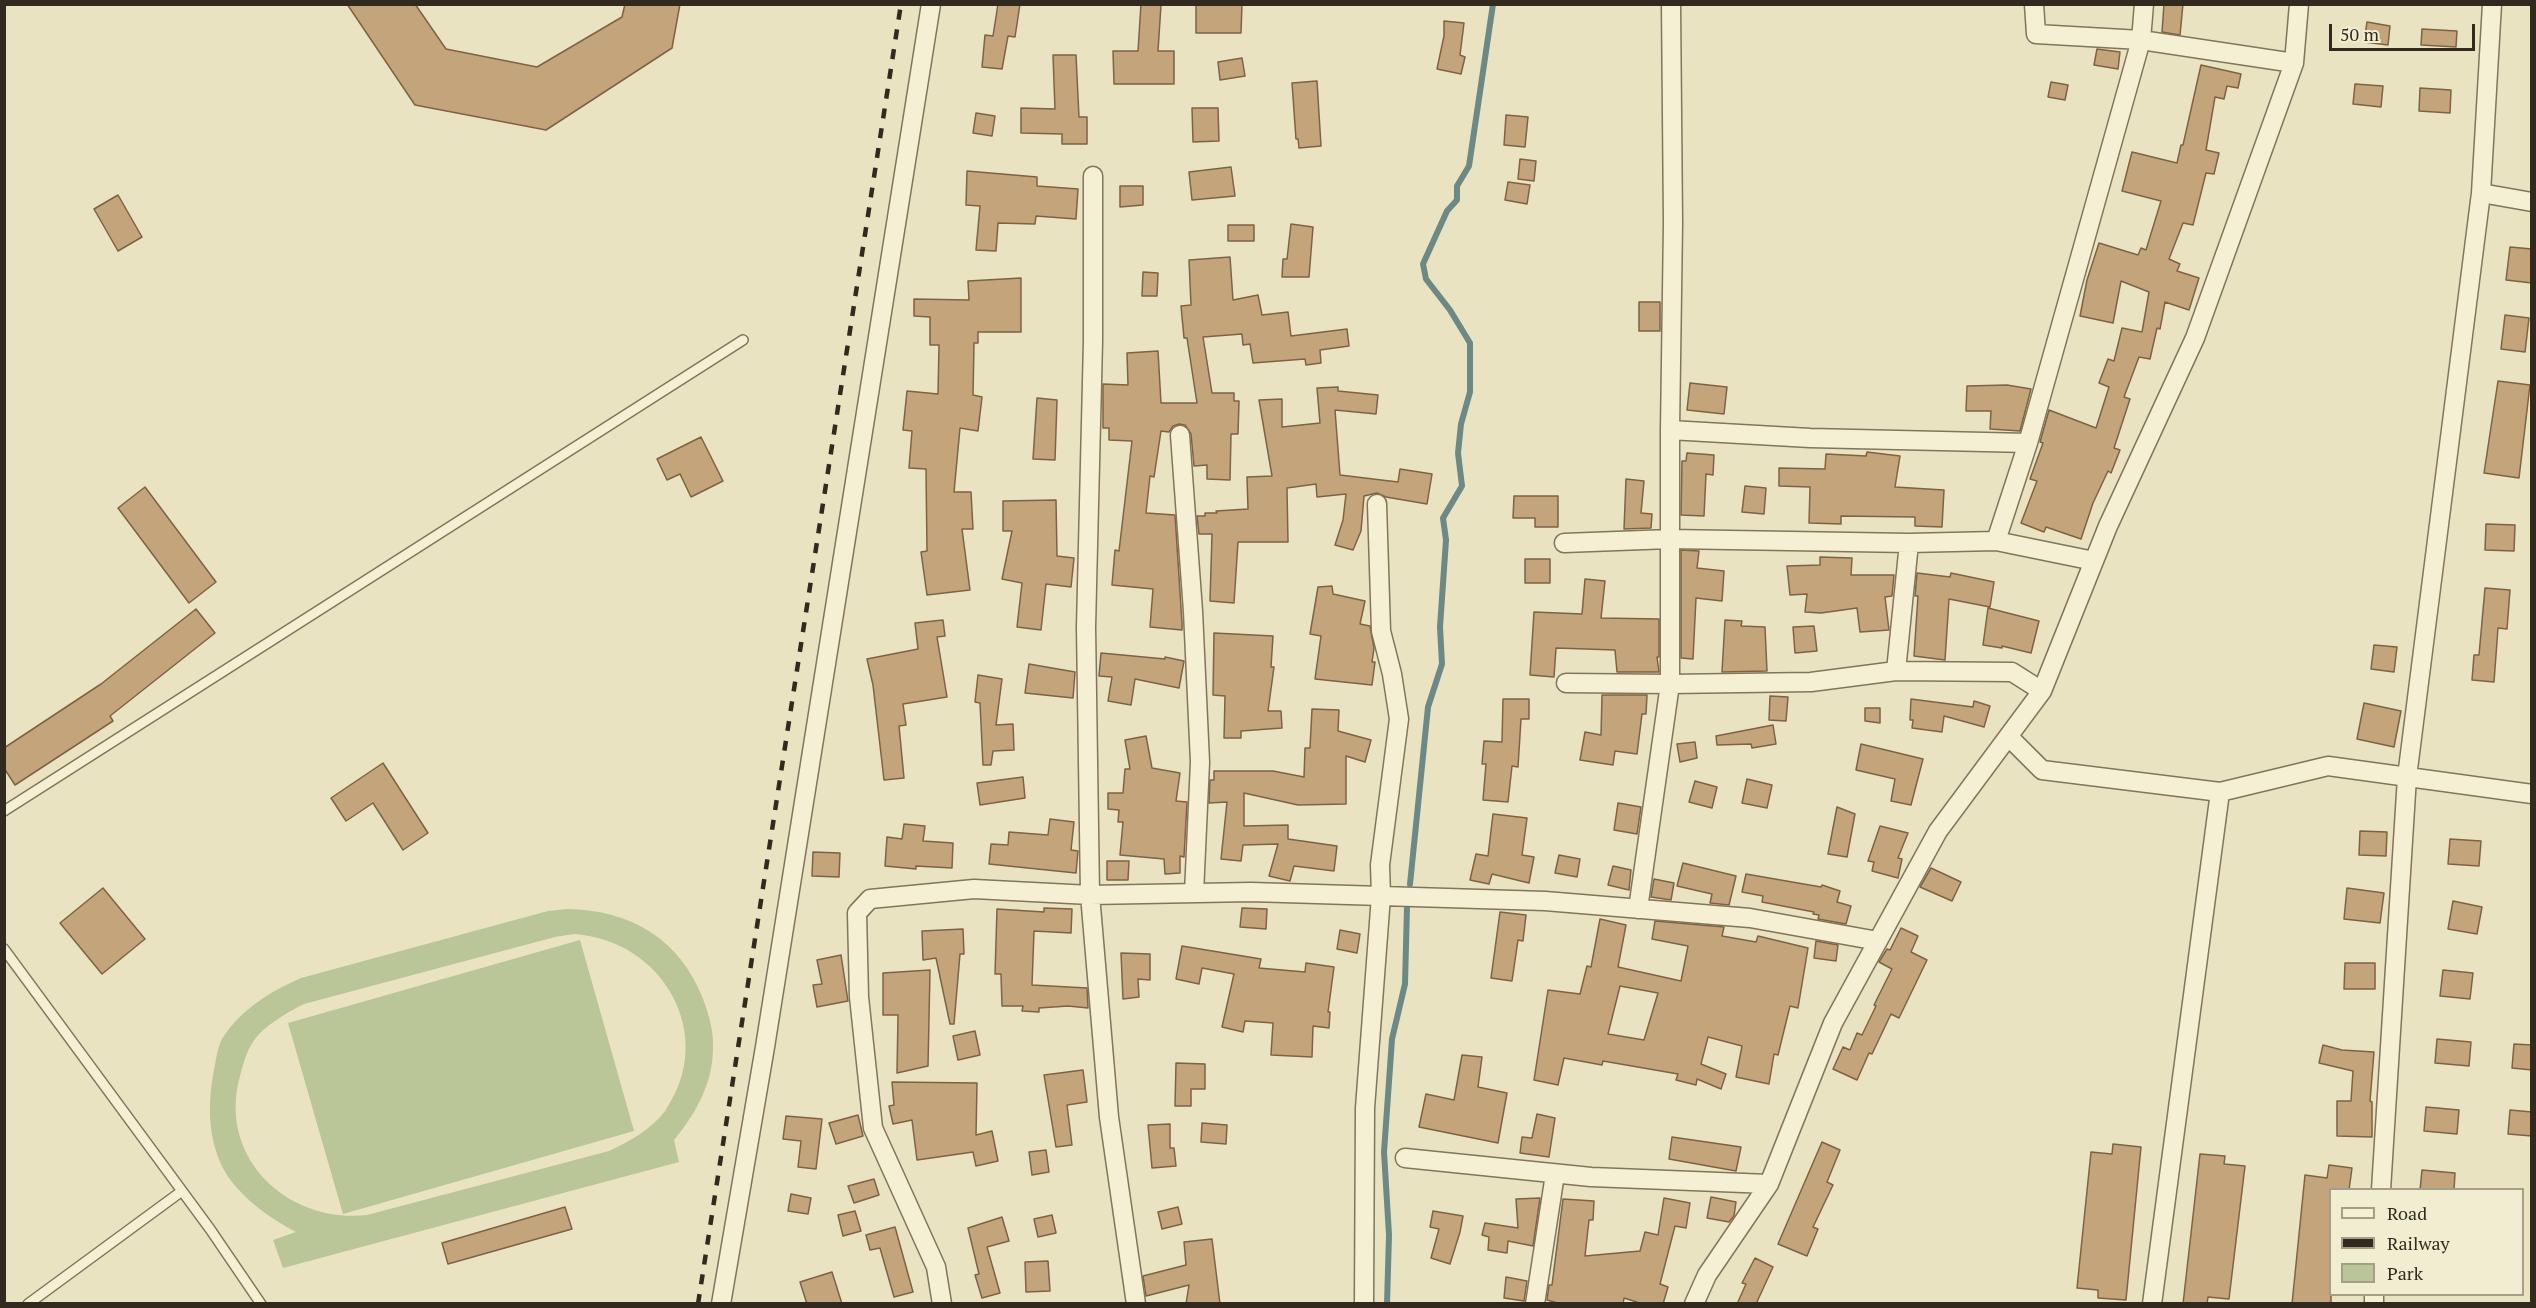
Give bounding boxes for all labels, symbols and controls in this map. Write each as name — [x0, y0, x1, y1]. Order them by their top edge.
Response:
scale bar — [2332, 12, 2478, 50]
text: 50 m — [2340, 22, 2379, 46]
legend — [2329, 1188, 2524, 1296]
text: Road — [2387, 1201, 2427, 1225]
text: Railway — [2387, 1231, 2450, 1255]
text: Park — [2387, 1261, 2423, 1285]

